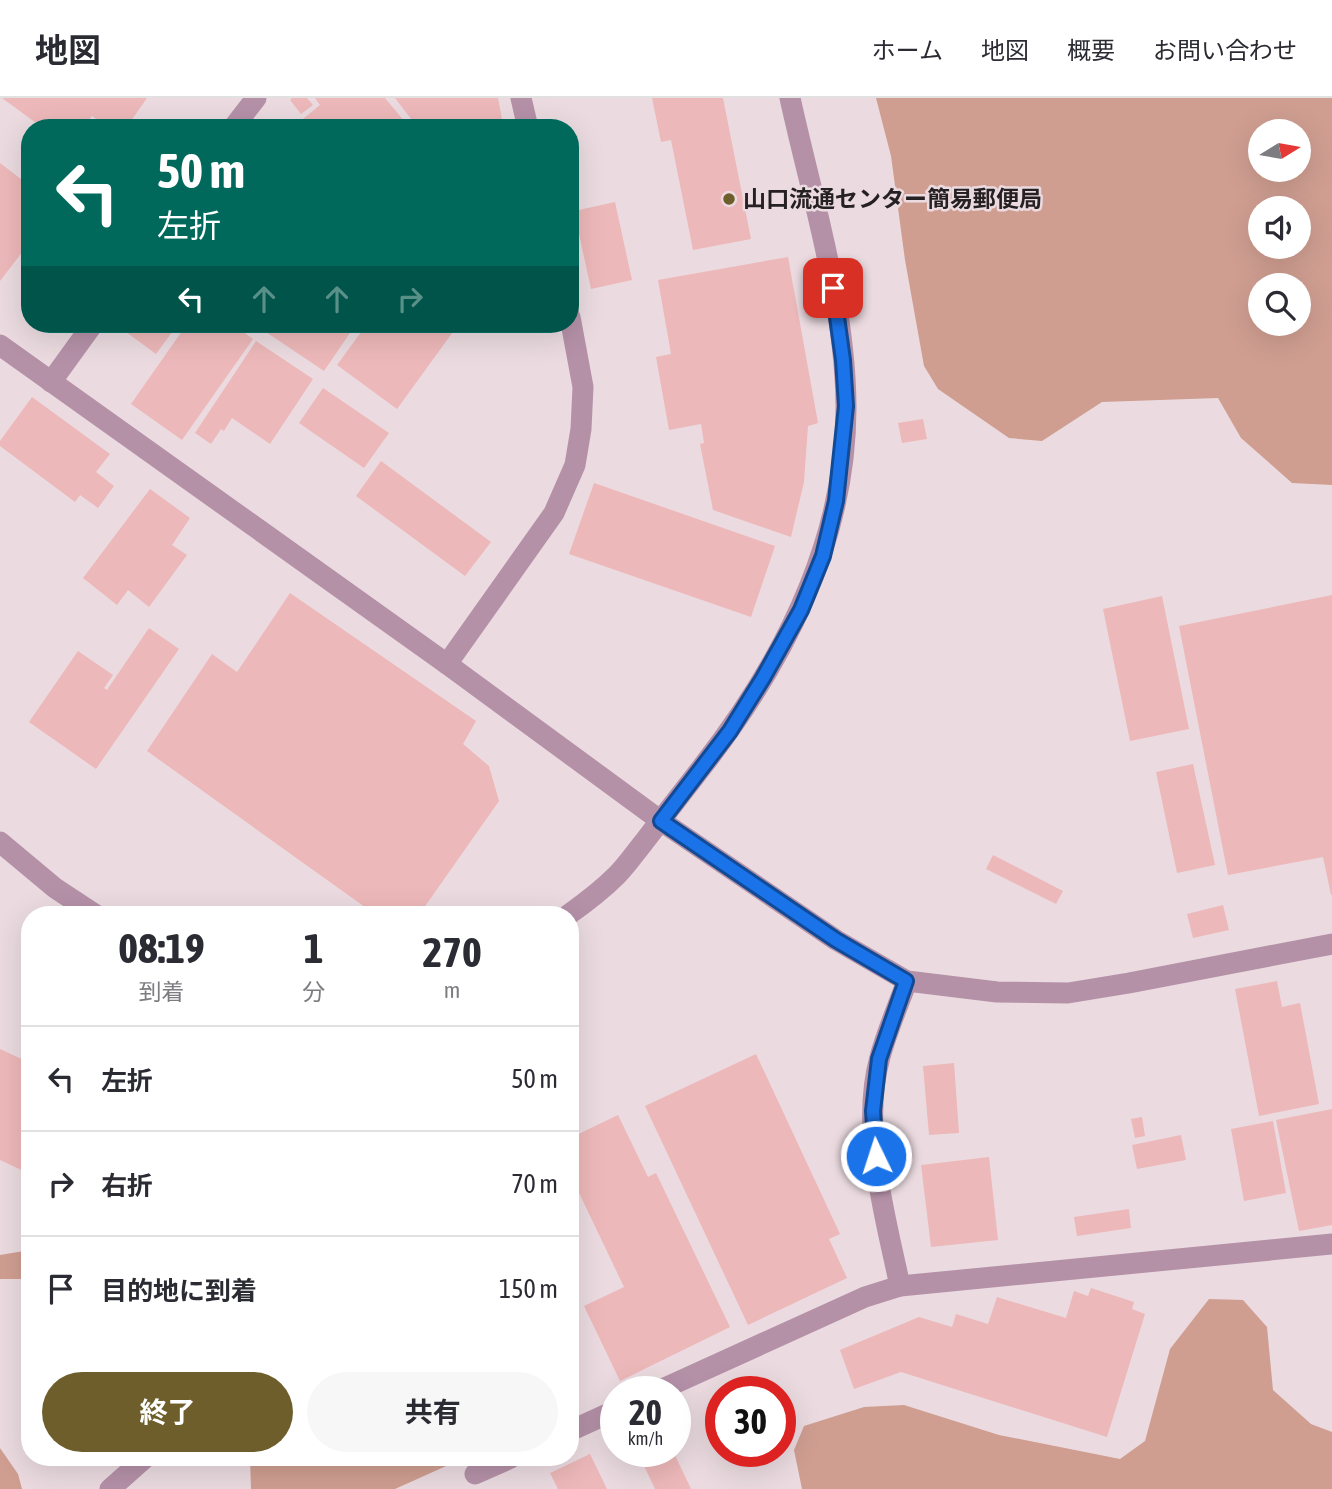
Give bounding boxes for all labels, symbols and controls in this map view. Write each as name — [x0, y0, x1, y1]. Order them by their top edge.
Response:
text: 地図 — [35, 31, 101, 69]
text: ホーム — [872, 37, 943, 64]
text: 地図 — [981, 37, 1029, 64]
text: 概要 — [1067, 37, 1115, 64]
text: お問い合わせ — [1153, 37, 1297, 64]
north arrow — [1248, 119, 1311, 182]
map controls — [1248, 119, 1311, 336]
text: 50 m — [157, 142, 245, 198]
icon: left — [42, 147, 133, 238]
place label: 山口流通センター簡易郵便局 — [743, 186, 1042, 212]
marker: 山口流通センター簡易郵便局 — [721, 191, 737, 207]
button: sound — [1248, 196, 1311, 259]
text: 左折 — [157, 207, 221, 244]
pin — [803, 258, 863, 318]
icon: arrive — [814, 269, 852, 307]
button: search — [1248, 273, 1311, 336]
icon: left — [172, 280, 210, 318]
icon: ahead — [245, 280, 283, 318]
icon: ahead — [318, 280, 356, 318]
icon: right — [391, 280, 429, 318]
text: 08:19 — [118, 924, 205, 972]
text: 1 — [304, 924, 323, 972]
text: 270 — [422, 928, 482, 976]
text: m — [444, 977, 460, 1003]
text: 到着 — [139, 979, 185, 1005]
text: 分 — [302, 979, 325, 1005]
icon: left — [42, 1060, 80, 1098]
text: 50 m — [511, 1064, 558, 1094]
text: 左折 — [101, 1066, 153, 1096]
position arrow — [839, 1119, 913, 1193]
icon: right — [42, 1165, 80, 1203]
text: 70 m — [511, 1169, 558, 1199]
text: 右折 — [101, 1171, 153, 1201]
icon: arrive — [42, 1270, 80, 1308]
text: 150 m — [499, 1274, 558, 1304]
text: 目的地に到着 — [101, 1276, 257, 1306]
button: 終了 — [42, 1372, 293, 1452]
button: 共有 — [307, 1372, 558, 1452]
speed limit sign: 30 — [705, 1376, 796, 1467]
text: 20 — [629, 1392, 662, 1432]
text: km/h — [628, 1428, 663, 1449]

